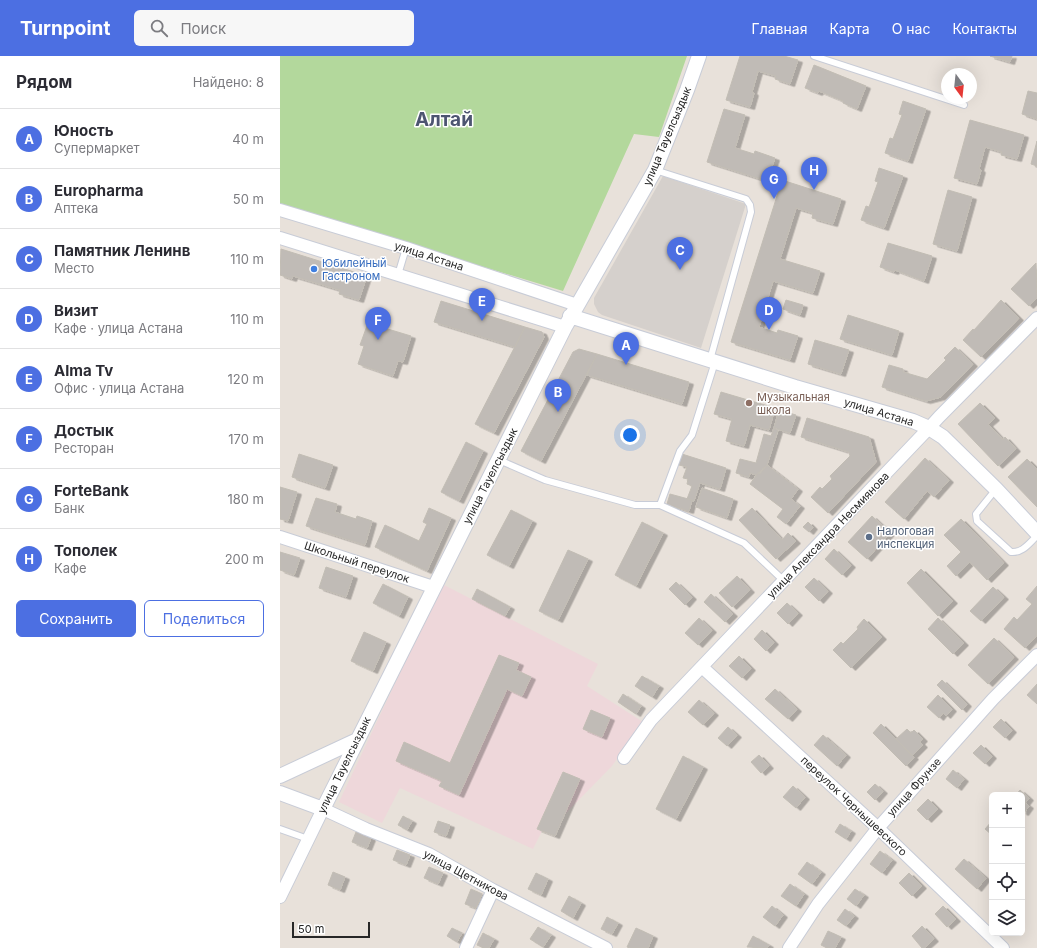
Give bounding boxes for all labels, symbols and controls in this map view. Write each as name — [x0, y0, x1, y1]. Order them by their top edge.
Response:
search box — [134, 10, 414, 46]
text: Turnpoint — [20, 17, 110, 40]
icon: search — [148, 17, 170, 39]
text: Поиск — [180, 19, 226, 38]
text: Главная — [752, 20, 807, 37]
text: Карта — [829, 20, 870, 37]
text: О нас — [892, 20, 930, 37]
text: Контакты — [952, 20, 1017, 37]
north arrow — [941, 68, 977, 104]
text: Рядом — [16, 72, 72, 92]
text: Найдено: 8 — [193, 74, 264, 90]
street label: улица Тауелсыздык — [640, 84, 694, 188]
district label: Алтай — [415, 108, 473, 131]
text: Юность — [54, 121, 114, 140]
text: A — [24, 131, 34, 147]
text: 40 m — [232, 131, 264, 147]
text: Супермаркет — [54, 140, 140, 156]
pin: H — [801, 157, 827, 190]
pin: G — [761, 166, 787, 199]
text: Europharma — [54, 181, 144, 200]
text: B — [25, 191, 33, 207]
text: 50 m — [233, 191, 264, 207]
text: Аптека — [54, 200, 98, 216]
pin: C — [667, 237, 693, 270]
street label: улица Астана — [392, 238, 466, 274]
text: Памятник Ленинв — [54, 241, 190, 260]
text: C — [24, 251, 34, 267]
text: 110 m — [230, 251, 264, 267]
place label: Юбилейный Гастроном — [322, 256, 387, 283]
text: Место — [54, 260, 94, 276]
marker: Юбилейный Гастроном — [309, 264, 319, 274]
pin: E — [469, 288, 495, 321]
pin: D — [756, 297, 782, 330]
text: Визит — [54, 301, 98, 320]
pin: F — [365, 307, 391, 340]
text: D — [24, 311, 34, 327]
text: 110 m — [230, 311, 264, 327]
text: Кафе · улица Астана — [54, 320, 183, 336]
pin: A — [613, 332, 639, 365]
text: Alma Tv — [54, 361, 113, 380]
text: E — [25, 371, 33, 387]
text: 120 m — [228, 371, 264, 387]
pin: B — [545, 379, 571, 412]
text: Офис · улица Астана — [54, 380, 184, 396]
place label: Музыкальная школа — [757, 390, 830, 417]
street label: улица Астана — [842, 395, 916, 429]
marker: Музыкальная школа — [744, 398, 754, 408]
text: Достык — [54, 421, 114, 440]
street label: улица Тауелсыздык — [460, 425, 520, 526]
your location — [620, 425, 640, 445]
text: F — [25, 431, 33, 447]
text: 170 m — [228, 431, 264, 447]
text: Ресторан — [54, 440, 114, 456]
street label: улица Александра Несмиянова — [764, 469, 892, 601]
text: ForteBank — [54, 481, 129, 500]
text: G — [24, 491, 34, 507]
text: 180 m — [227, 491, 264, 507]
text: Банк — [54, 500, 84, 516]
place label: Налоговая инспекция — [877, 524, 934, 551]
marker: Налоговая инспекция — [864, 532, 874, 542]
street label: Школьный переулок — [303, 538, 411, 586]
text: Тополек — [54, 541, 117, 560]
text: H — [24, 551, 34, 567]
text: 200 m — [225, 551, 264, 567]
text: Кафе — [54, 560, 87, 576]
button: Сохранить — [16, 600, 136, 637]
button: Поделиться — [144, 600, 264, 637]
street label: улица Тауелсыздык — [314, 714, 374, 816]
street label: переулок Чернышевского — [798, 753, 910, 859]
street label: улица Фрунзе — [884, 755, 944, 819]
map controls — [989, 792, 1025, 936]
button: + — [989, 792, 1025, 828]
button: − — [989, 828, 1025, 864]
street label: улица Щетникова — [421, 847, 511, 903]
button: locate — [989, 864, 1025, 900]
button: layers — [989, 900, 1025, 936]
scale bar — [292, 920, 370, 939]
text: 50 m — [298, 922, 324, 936]

